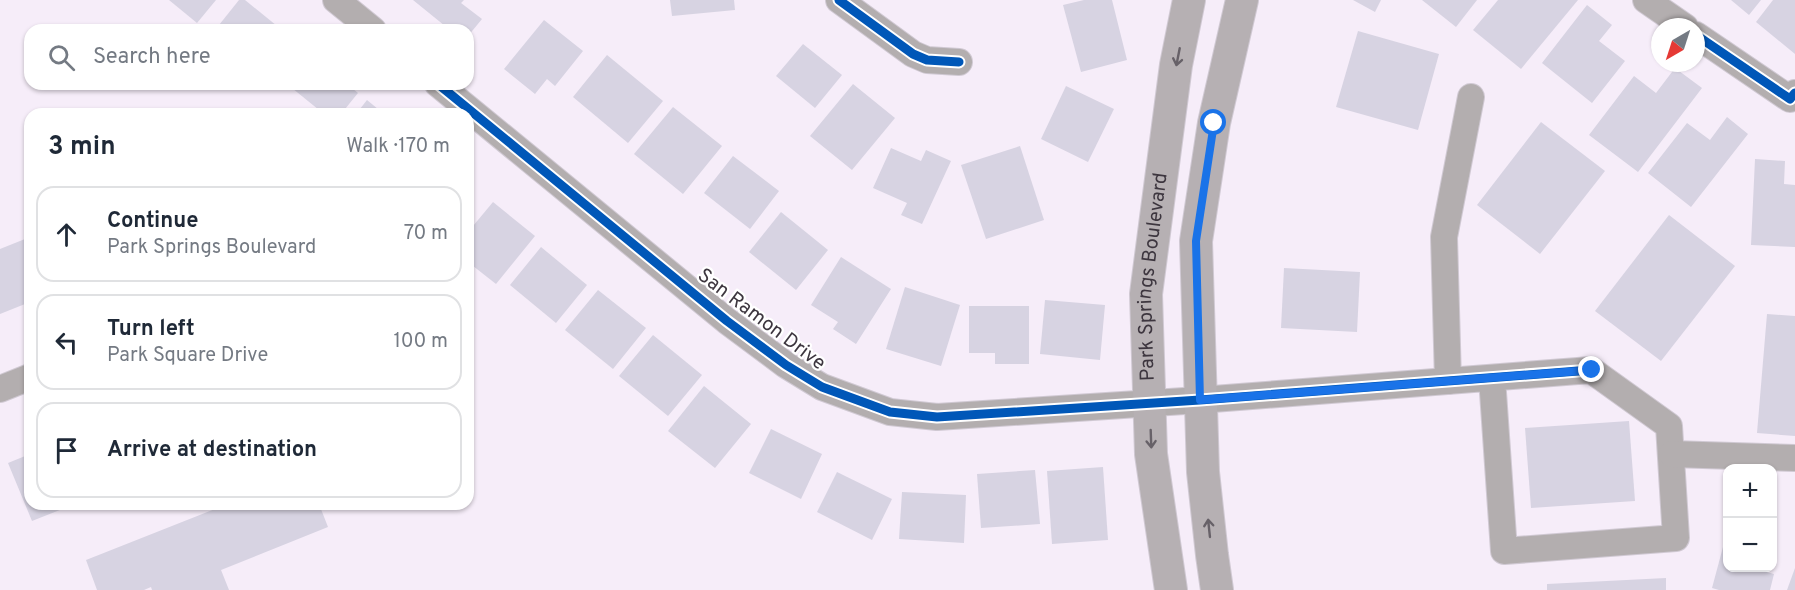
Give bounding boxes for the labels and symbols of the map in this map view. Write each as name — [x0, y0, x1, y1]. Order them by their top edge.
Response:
north arrow — [1651, 18, 1705, 72]
one-way arrow — [1172, 47, 1183, 67]
route start — [1200, 109, 1226, 135]
street label: Park Springs Boulevard — [1132, 171, 1175, 382]
street label: San Ramon Drive — [692, 263, 830, 377]
route end — [1578, 356, 1604, 382]
one-way arrow — [1145, 429, 1157, 449]
one-way arrow — [1203, 519, 1214, 539]

